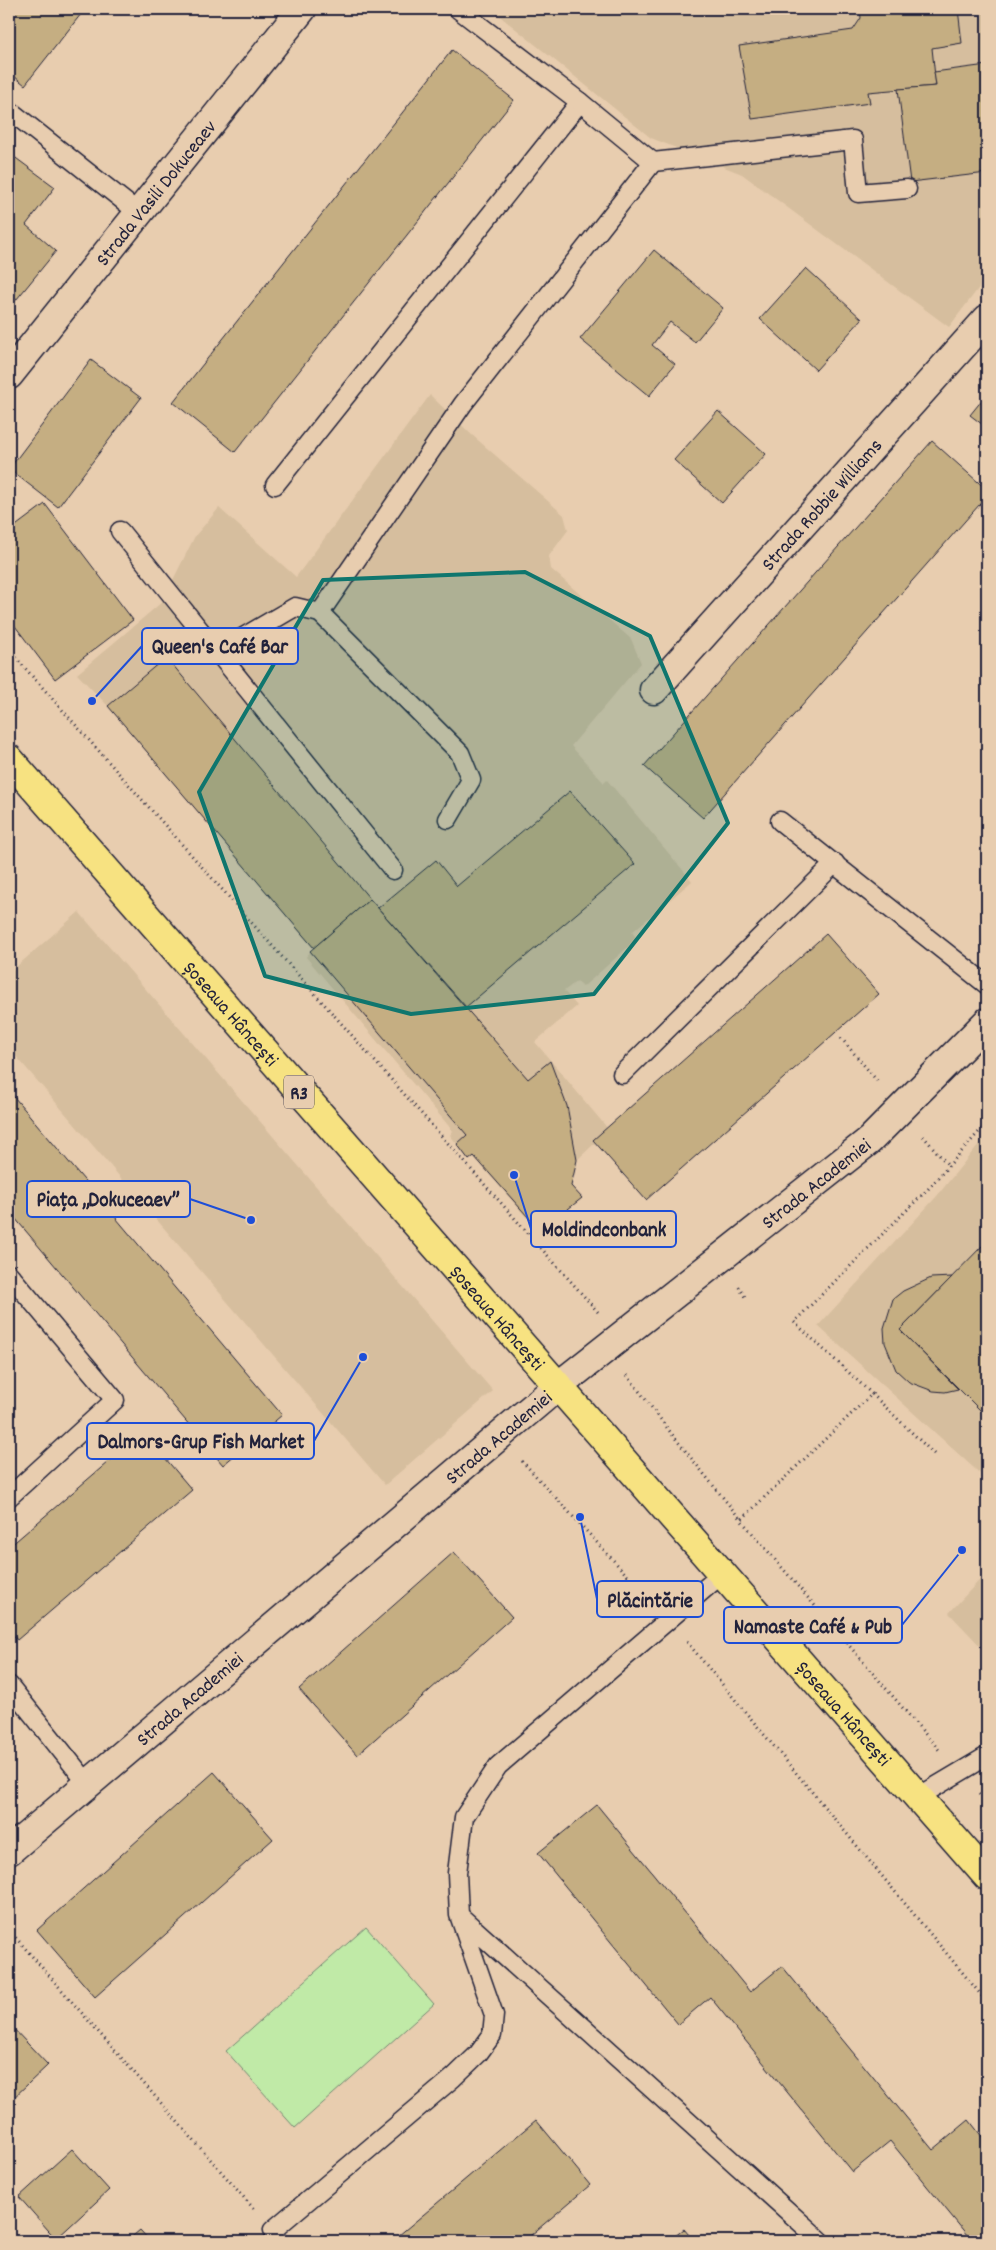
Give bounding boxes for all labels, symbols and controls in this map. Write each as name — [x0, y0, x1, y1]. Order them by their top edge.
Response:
street label: Strada Vasili Dokuceaev — [90, 115, 225, 273]
street label: Strada Robbie Williams — [756, 434, 890, 578]
callout: Queen's Café Bar — [142, 628, 298, 664]
text: Queen's Café Bar — [152, 634, 289, 664]
street label: Șoseaua Hâncești — [175, 956, 284, 1074]
road number: R3 — [284, 1076, 314, 1108]
street label: Strada Academiei — [757, 1133, 879, 1237]
callout: Piața „Dokuceaev” — [27, 1181, 190, 1217]
text: Piața „Dokuceaev” — [36, 1187, 180, 1217]
callout: Moldindconbank — [531, 1211, 676, 1247]
text: Moldindconbank — [542, 1217, 667, 1247]
street label: Șoseaua Hâncești — [441, 1260, 550, 1378]
street label: Strada Academiei — [440, 1385, 560, 1493]
callout: Dalmors-Grup Fish Market — [87, 1423, 314, 1459]
text: Dalmors-Grup Fish Market — [97, 1429, 305, 1459]
callout: Plăcintărie — [597, 1581, 703, 1617]
text: Plăcintărie — [607, 1588, 693, 1618]
callout: Namaste Café & Pub — [724, 1607, 902, 1643]
text: Namaste Café & Pub — [734, 1614, 892, 1644]
street label: Strada Academiei — [131, 1647, 251, 1754]
street label: Șoseaua Hâncești — [788, 1656, 896, 1774]

